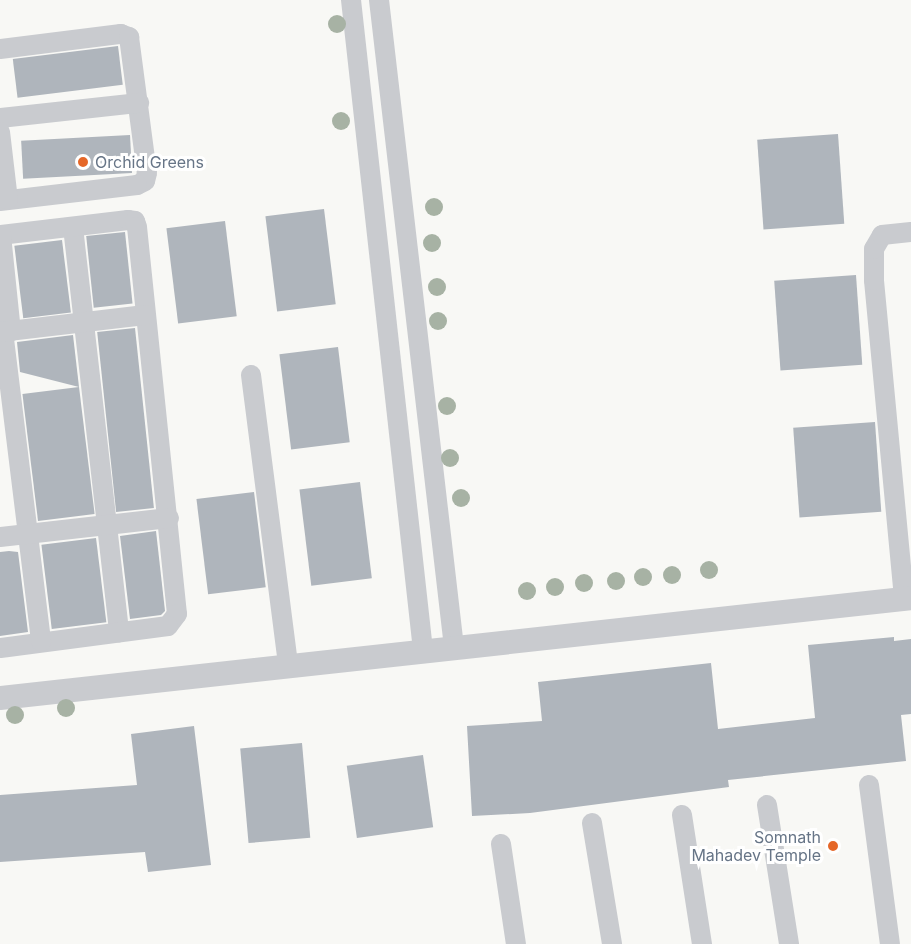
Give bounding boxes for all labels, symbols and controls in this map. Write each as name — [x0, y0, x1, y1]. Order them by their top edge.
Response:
place label: Orchid Greens — [95, 152, 204, 172]
marker: Orchid Greens — [76, 155, 90, 169]
place label: Somnath Mahadev Temple — [691, 827, 821, 865]
marker: Somnath Mahadev Temple — [826, 839, 840, 853]

